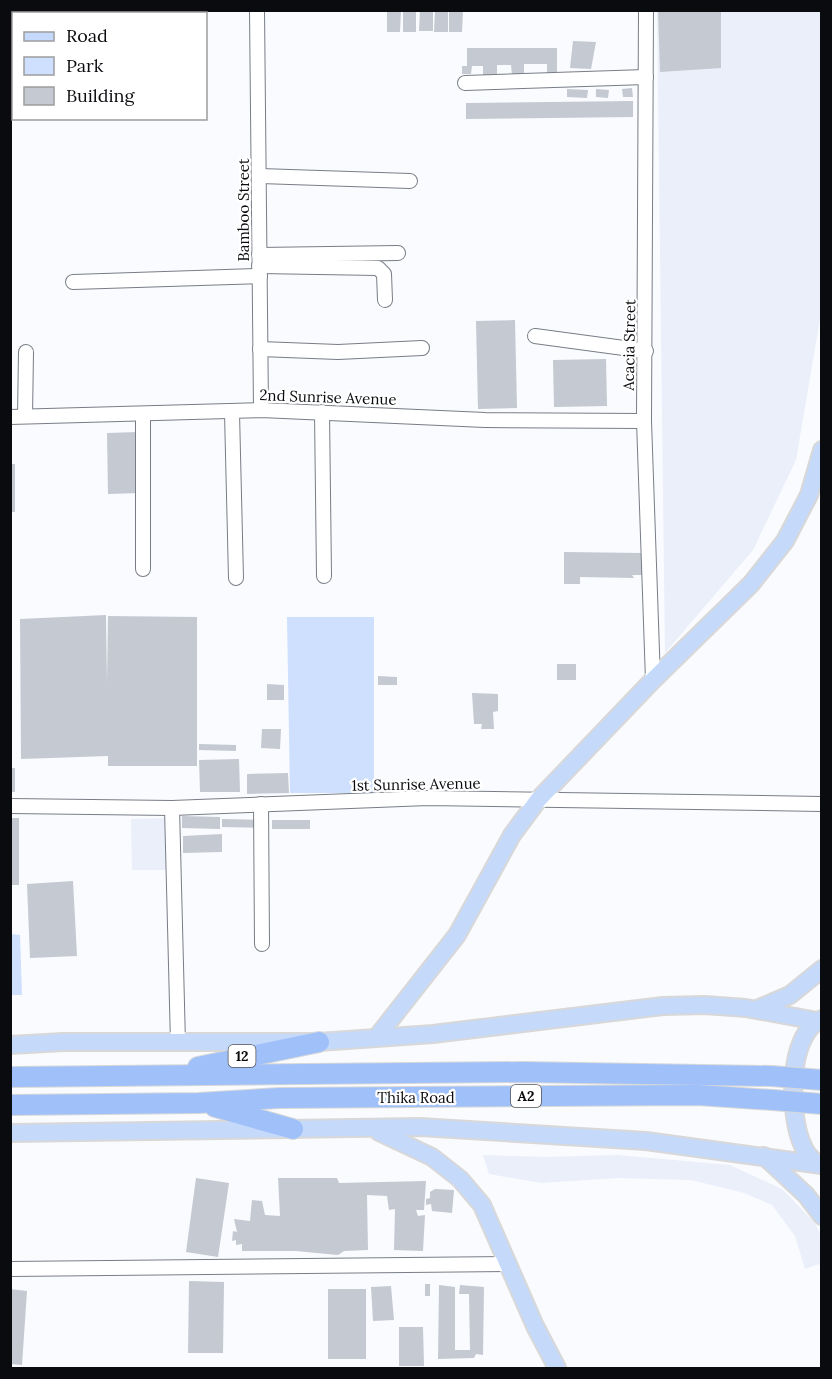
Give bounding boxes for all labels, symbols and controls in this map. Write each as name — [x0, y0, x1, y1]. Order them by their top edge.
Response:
legend — [12, 12, 207, 120]
text: Road — [66, 24, 108, 47]
text: Park — [66, 54, 104, 77]
text: Building — [66, 84, 136, 107]
street label: Bamboo Street — [234, 158, 253, 262]
street label: Acacia Street — [619, 299, 639, 392]
street label: 2nd Sunrise Avenue — [259, 385, 397, 409]
street label: 1st Sunrise Avenue — [351, 773, 481, 795]
road number: 12 — [228, 1045, 256, 1067]
road number: A2 — [511, 1085, 541, 1107]
street label: Thika Road — [377, 1088, 455, 1107]

